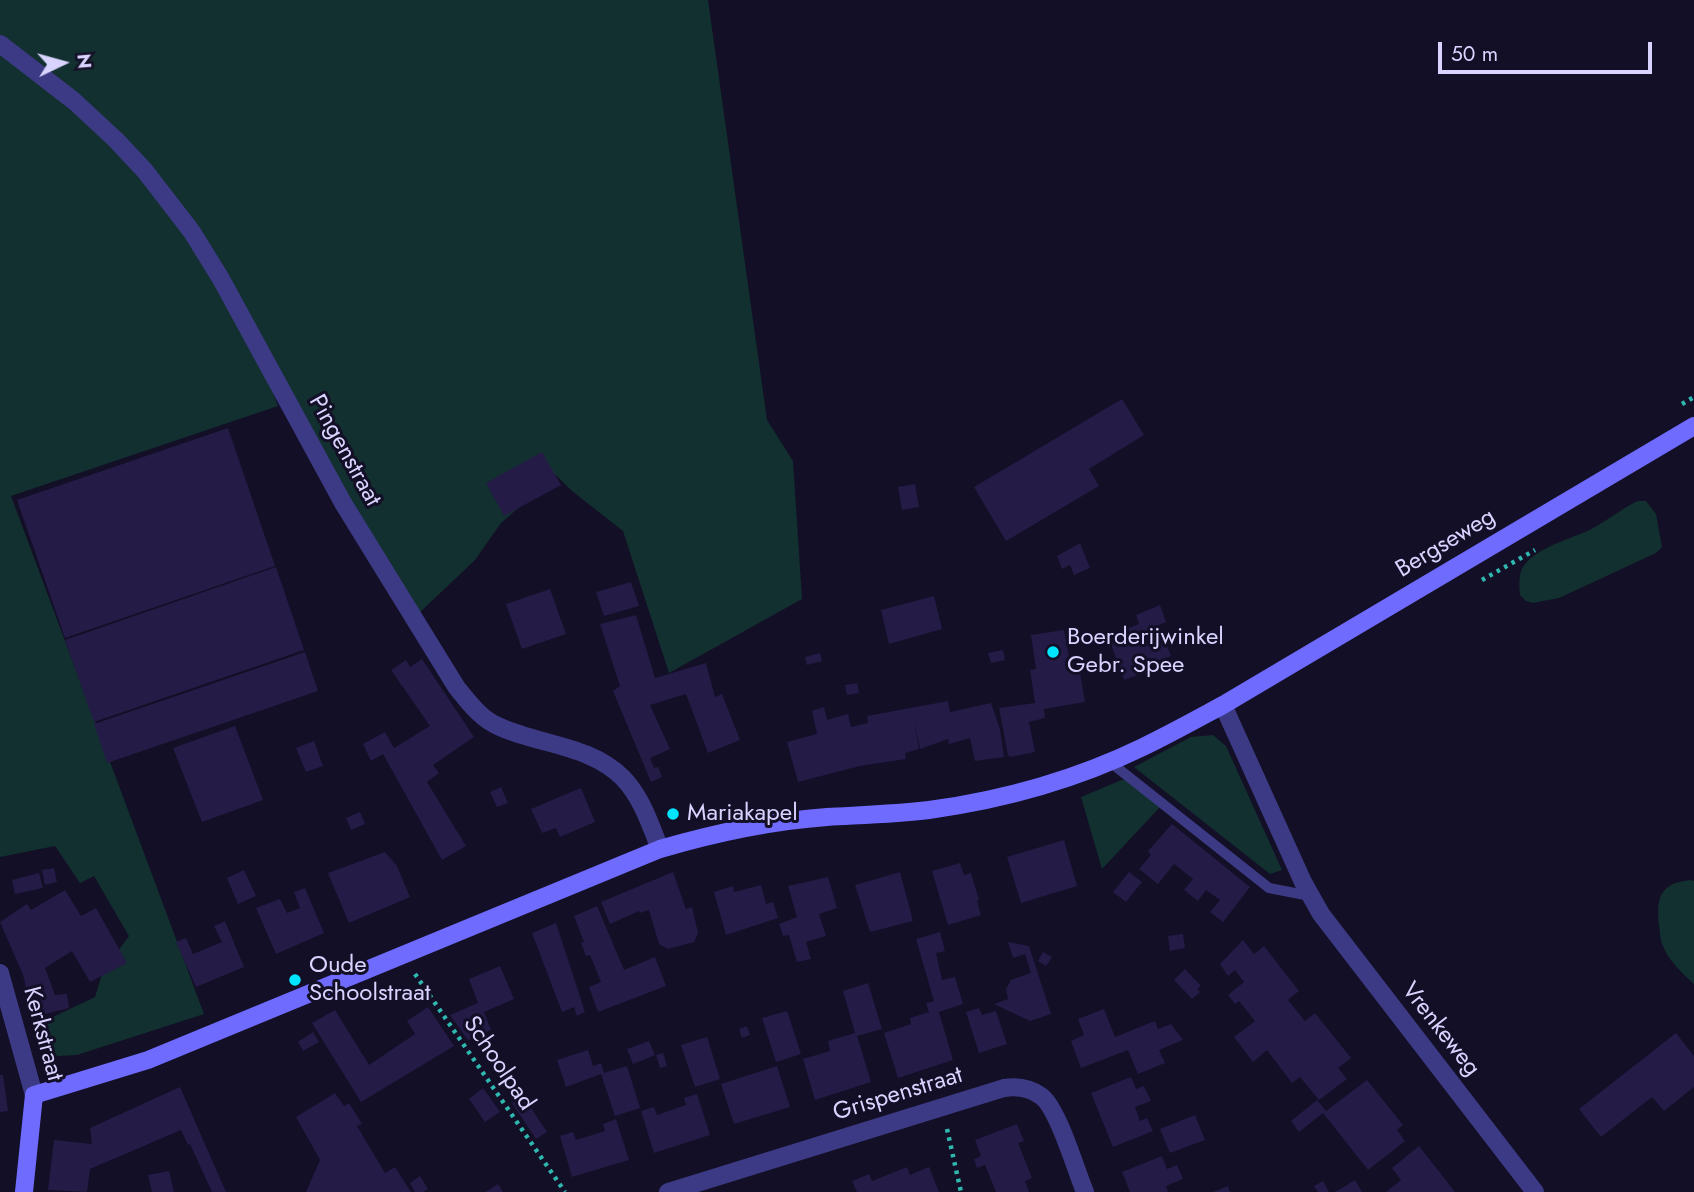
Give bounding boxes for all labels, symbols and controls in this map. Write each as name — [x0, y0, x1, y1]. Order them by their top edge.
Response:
north arrow — [28, 28, 98, 98]
scale bar — [1442, 28, 1656, 72]
text: 50 m — [1451, 39, 1498, 69]
text: N — [70, 52, 99, 70]
street label: Pingenstraat — [302, 390, 386, 512]
street label: Bergseweg — [1391, 503, 1501, 585]
place label: Boerderijwinkel Gebr. Spee — [1067, 624, 1224, 680]
marker: Boerderijwinkel Gebr. Spee — [1045, 644, 1061, 660]
place label: Mariakapel — [687, 800, 798, 828]
marker: Mariakapel — [665, 806, 681, 822]
place label: Oude Schoolstraat — [309, 952, 430, 1008]
marker: Oude Schoolstraat — [287, 972, 303, 988]
street label: Vrenkeweg — [1394, 977, 1486, 1083]
street label: Kerkstraat — [16, 984, 68, 1084]
street label: Schoolpad — [456, 1011, 540, 1117]
street label: Grispenstraat — [830, 1062, 966, 1128]

